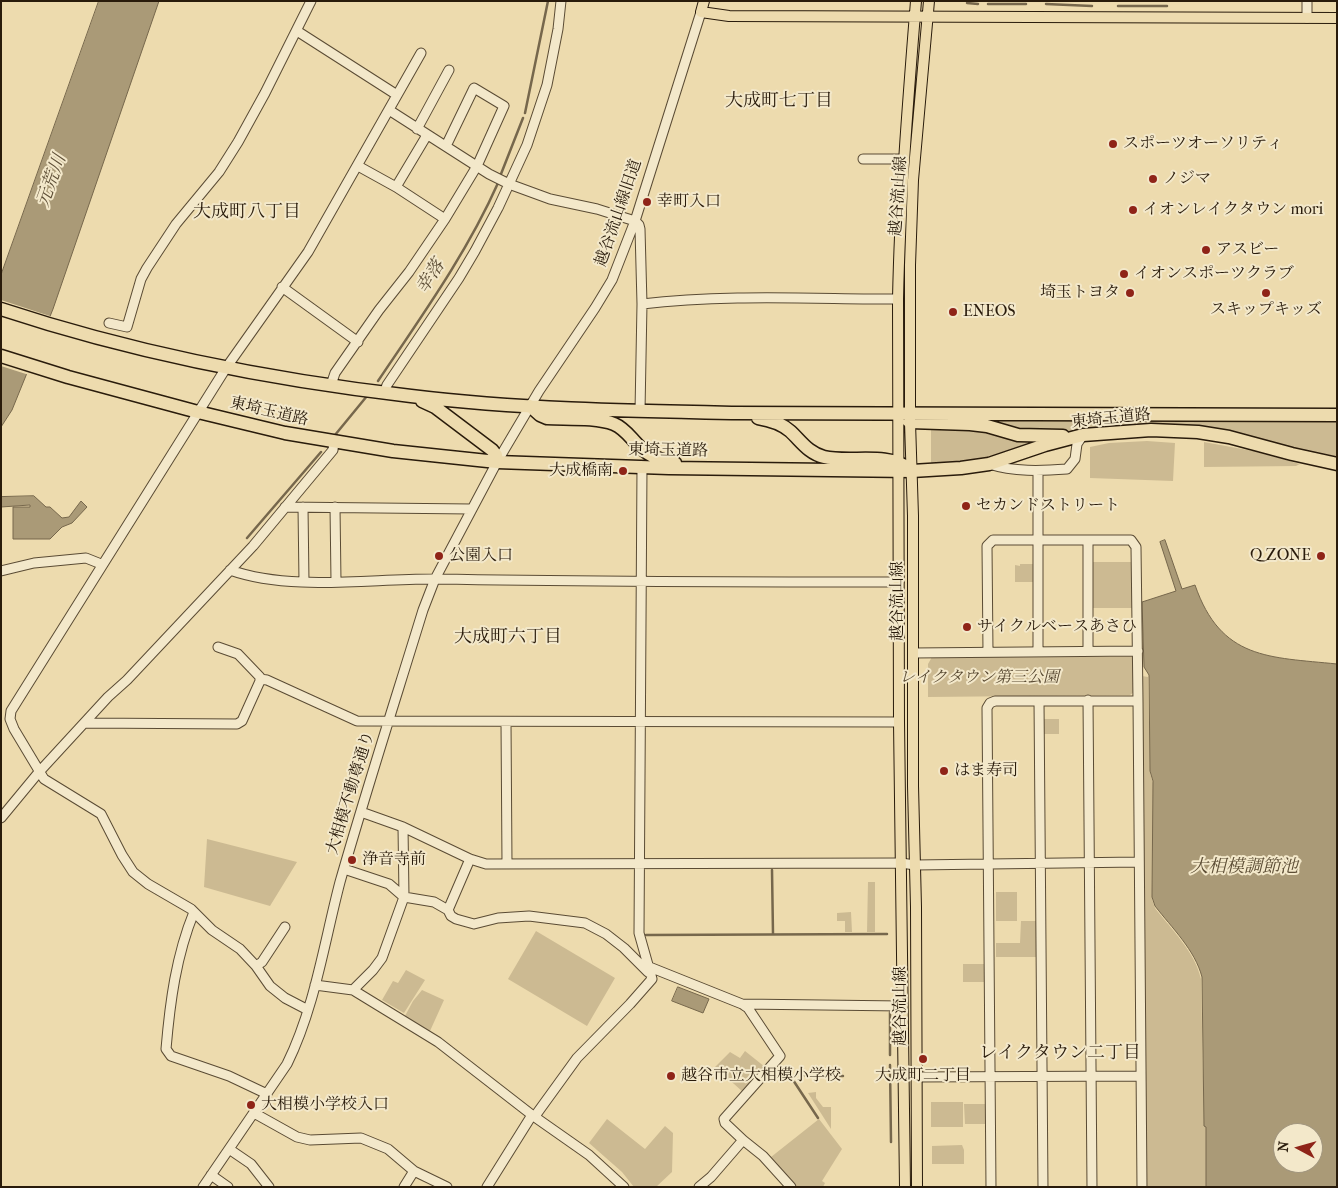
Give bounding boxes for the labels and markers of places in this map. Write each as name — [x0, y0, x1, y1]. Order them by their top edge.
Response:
place label: スポーツオーソリティ — [1123, 134, 1283, 154]
marker: スポーツオーソリティ — [1107, 138, 1119, 150]
place label: ノジマ — [1163, 169, 1211, 189]
marker: ノジマ — [1147, 173, 1159, 185]
place label: 幸町入口 — [657, 192, 721, 212]
marker: 幸町入口 — [641, 196, 653, 208]
place label: イオンレイクタウン mori — [1143, 200, 1323, 220]
marker: イオンレイクタウン mori — [1127, 204, 1139, 216]
place label: アスビー — [1216, 240, 1279, 260]
marker: アスビー — [1200, 244, 1212, 256]
place label: イオンスポーツクラブ — [1134, 264, 1294, 284]
marker: イオンスポーツクラブ — [1118, 268, 1130, 280]
place label: 埼玉トヨタ — [1040, 283, 1120, 303]
marker: 埼玉トヨタ — [1124, 287, 1136, 299]
marker: スキップキッズ — [1260, 287, 1272, 299]
place label: スキップキッズ — [1210, 300, 1322, 320]
place label: ENEOS — [963, 302, 1016, 322]
marker: ENEOS — [947, 306, 959, 318]
place label: 大成橋南 — [549, 461, 613, 481]
marker: 大成橋南 — [617, 465, 629, 477]
place label: セカンドストリート — [976, 496, 1120, 516]
marker: セカンドストリート — [960, 500, 972, 512]
place label: 公園入口 — [449, 546, 513, 566]
place label: Q ZONE — [1250, 546, 1311, 566]
marker: 公園入口 — [433, 550, 445, 562]
marker: Q ZONE — [1315, 550, 1327, 562]
place label: サイクルベースあさひ — [977, 617, 1137, 637]
marker: サイクルベースあさひ — [961, 621, 973, 633]
place label: はま寿司 — [954, 761, 1018, 781]
marker: はま寿司 — [938, 765, 950, 777]
place label: 浄音寺前 — [362, 850, 426, 870]
marker: 浄音寺前 — [346, 854, 358, 866]
marker: 大成町二丁目 — [917, 1053, 929, 1065]
place label: 越谷市立大相模小学校 — [681, 1066, 841, 1086]
place label: 大成町二丁目 — [875, 1066, 971, 1086]
marker: 越谷市立大相模小学校 — [665, 1070, 677, 1082]
place label: 大相模小学校入口 — [261, 1095, 389, 1115]
marker: 大相模小学校入口 — [245, 1099, 257, 1111]

